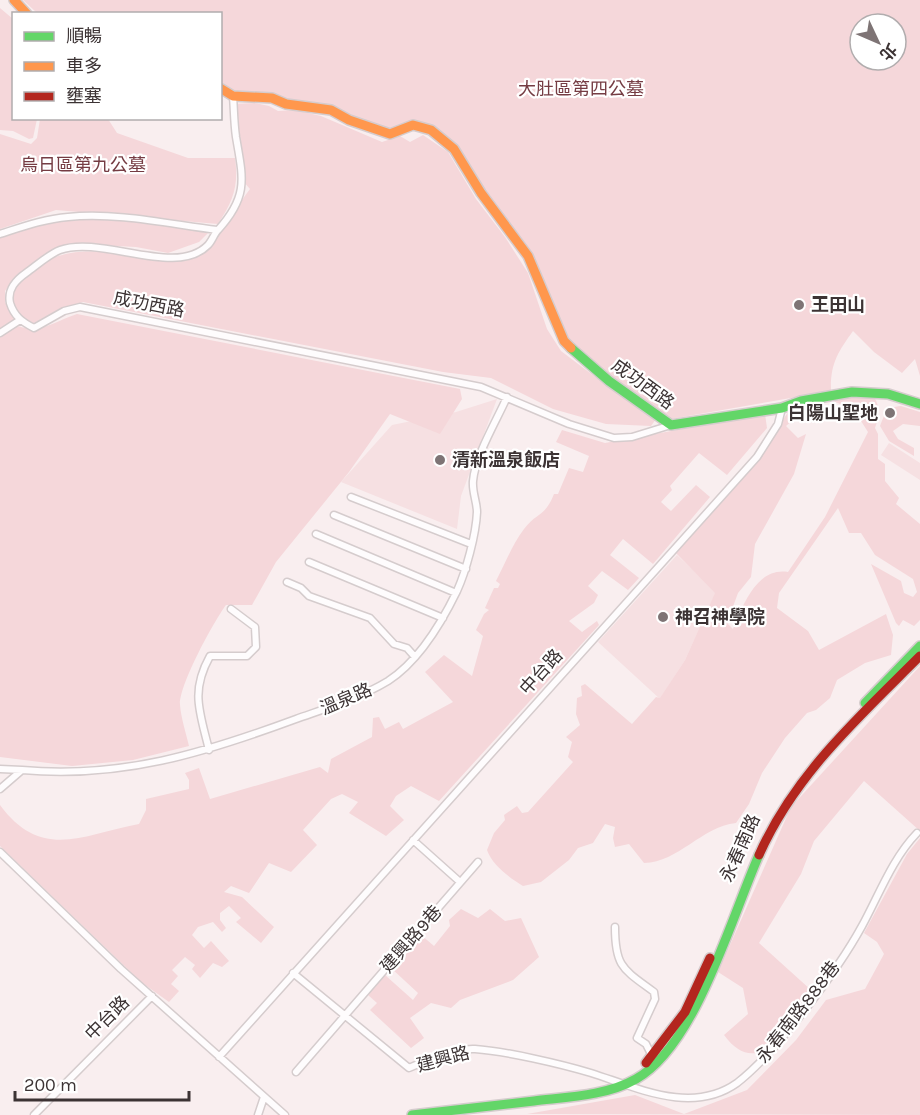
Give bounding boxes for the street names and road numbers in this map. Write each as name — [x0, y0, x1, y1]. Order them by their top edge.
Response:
street label: 成功西路 — [112, 286, 186, 322]
street label: 成功西路 — [607, 354, 679, 414]
street label: 中台路 — [515, 645, 567, 699]
street label: 溫泉路 — [317, 678, 375, 720]
street label: 永春南路 — [715, 811, 765, 885]
street label: 建興路9巷 — [376, 901, 446, 977]
street label: 永春南路888巷 — [751, 957, 845, 1067]
street label: 中台路 — [80, 991, 134, 1045]
street label: 建興路 — [414, 1041, 472, 1077]

